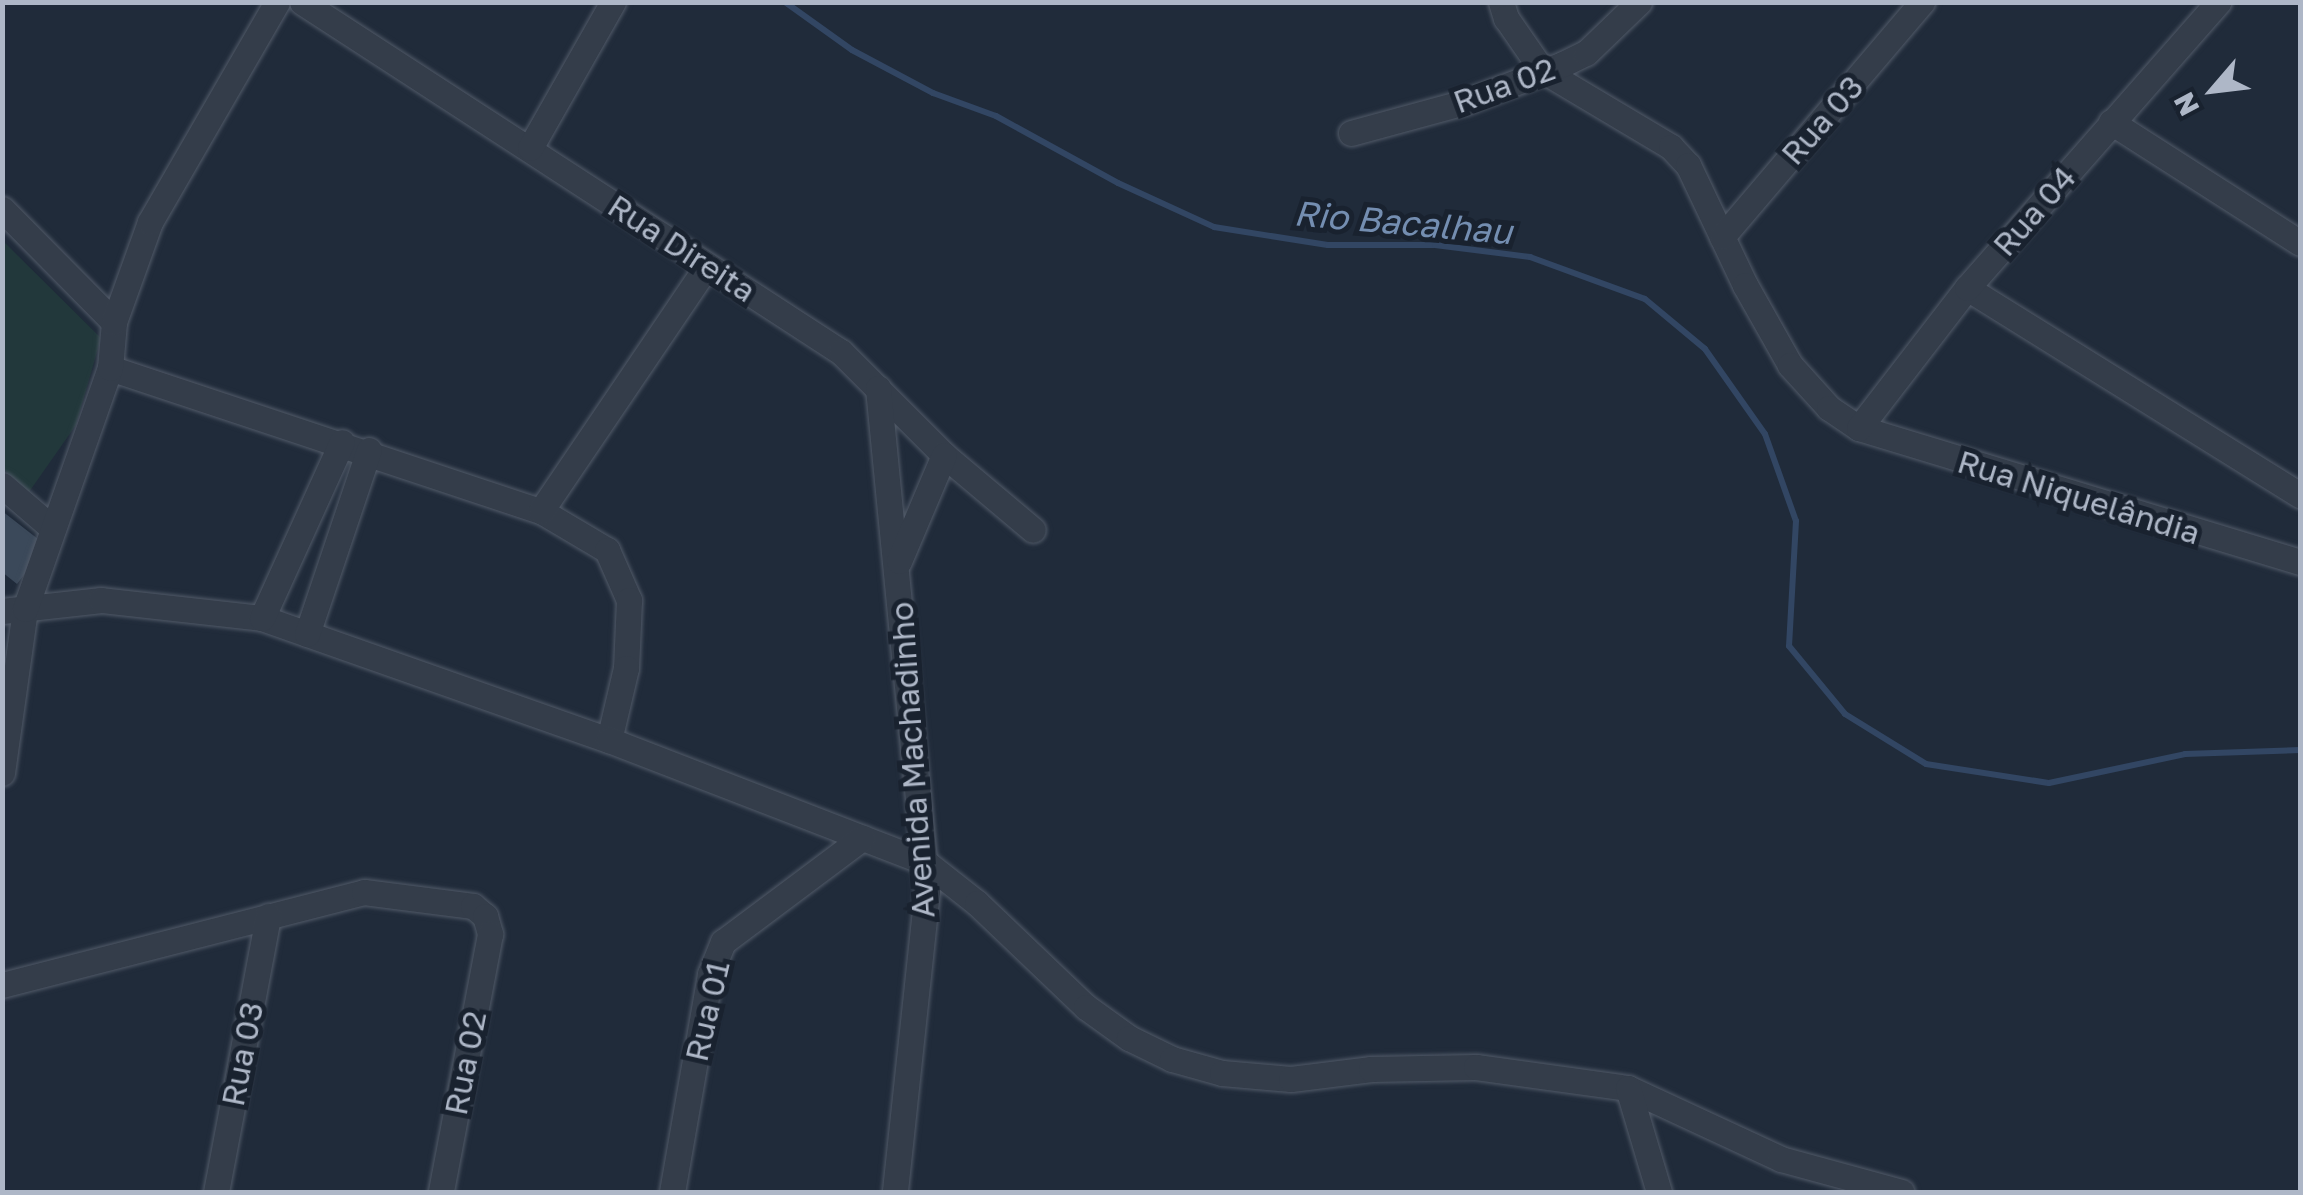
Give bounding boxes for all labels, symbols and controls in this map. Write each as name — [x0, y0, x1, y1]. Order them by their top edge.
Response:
north arrow — [2163, 40, 2263, 140]
street label: Rua 02 — [1448, 49, 1560, 121]
street label: Rua 03 — [1773, 68, 1871, 172]
text: N — [2167, 87, 2206, 121]
street label: Rua 04 — [1985, 158, 2083, 264]
street label: Rua Direita — [601, 186, 763, 310]
water label: Rio Bacalhau — [1292, 192, 1514, 252]
street label: Rua Niquelândia — [1953, 442, 2205, 552]
street label: Avenida Machadinho — [882, 601, 942, 919]
street label: Rua 01 — [677, 957, 737, 1065]
street label: Rua 03 — [213, 999, 271, 1109]
street label: Rua 02 — [436, 1008, 494, 1118]

